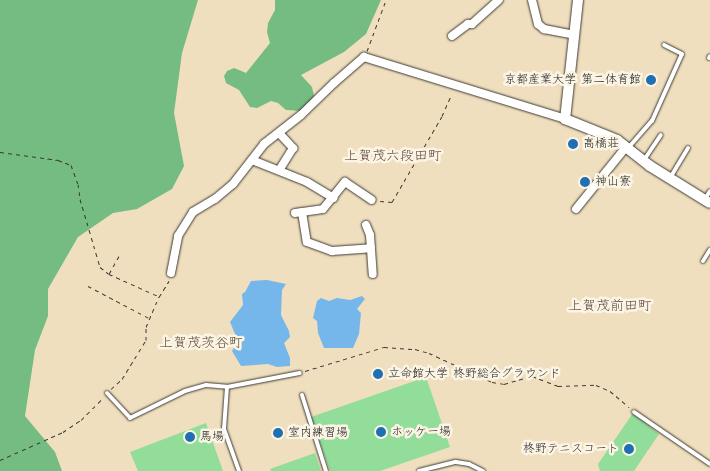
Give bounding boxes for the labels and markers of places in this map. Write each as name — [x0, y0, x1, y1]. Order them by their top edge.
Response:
place label: 京都産業大学 第二体育館 — [504, 73, 641, 87]
marker: 京都産業大学 第二体育館 — [645, 74, 657, 86]
place label: 高橋荘 — [583, 137, 619, 151]
marker: 高橋荘 — [567, 138, 579, 150]
place label: 神山寮 — [595, 175, 631, 189]
marker: 神山寮 — [579, 176, 591, 188]
place label: 立命館大学 柊野総合グラウンド — [388, 367, 561, 381]
marker: 立命館大学 柊野総合グラウンド — [372, 368, 384, 380]
place label: ホッケー場 — [391, 425, 451, 439]
place label: 室内練習場 — [288, 426, 348, 440]
marker: ホッケー場 — [375, 426, 387, 438]
marker: 室内練習場 — [272, 427, 284, 439]
place label: 馬場 — [200, 430, 224, 444]
marker: 馬場 — [184, 431, 196, 443]
place label: 柊野テニスコート — [523, 442, 619, 456]
marker: 柊野テニスコート — [623, 443, 635, 455]

